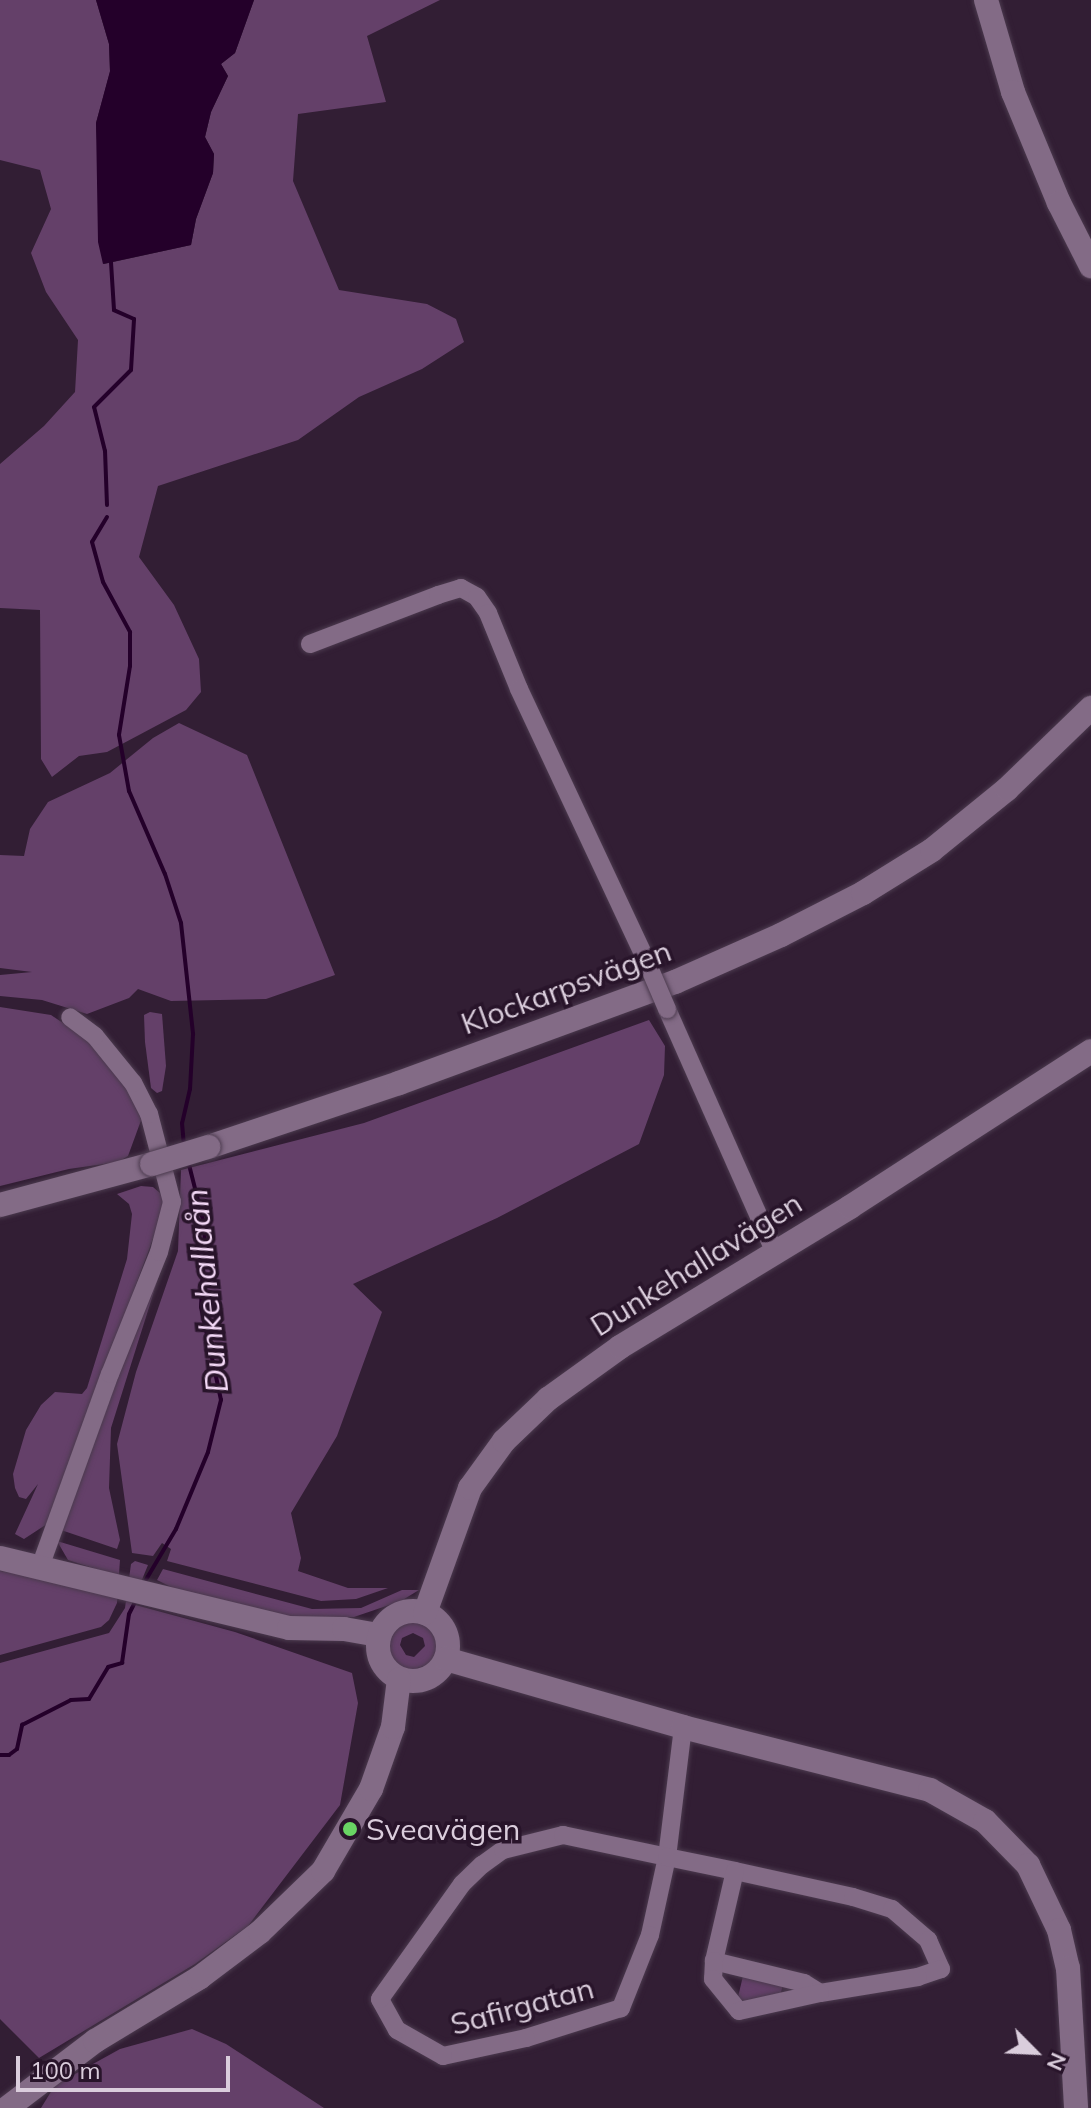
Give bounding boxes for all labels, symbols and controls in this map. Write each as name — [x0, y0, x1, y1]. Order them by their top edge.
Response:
street label: Klockarpsvägen — [456, 932, 676, 1042]
street label: Dunkehallavägen — [584, 1185, 808, 1343]
water label: Dunkehallaån — [176, 1187, 236, 1395]
place label: Sveavägen — [366, 1811, 520, 1847]
marker: Sveavägen — [341, 1820, 359, 1838]
street label: Safirgatan — [446, 1970, 598, 2042]
north arrow — [995, 2012, 1075, 2092]
scale bar — [20, 2040, 234, 2090]
text: N — [1041, 2048, 1073, 2075]
text: 100 m — [30, 2055, 101, 2085]

